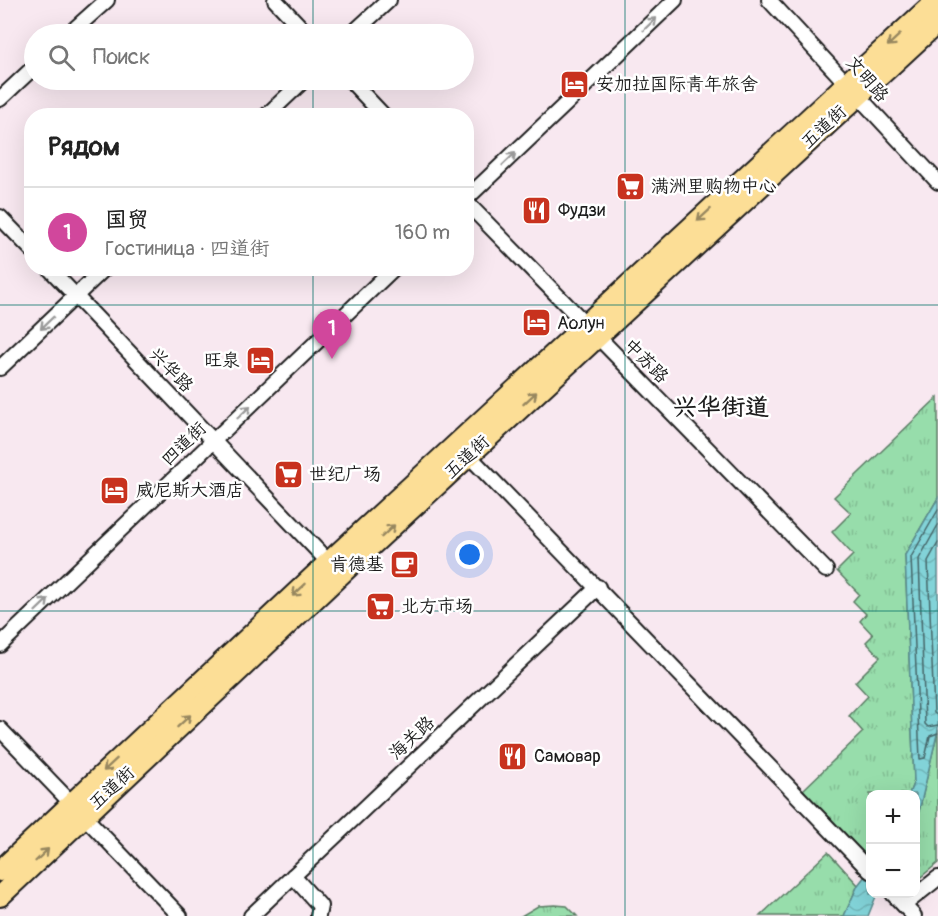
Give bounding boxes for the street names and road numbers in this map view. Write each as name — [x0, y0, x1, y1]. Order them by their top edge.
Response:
street label: 文明路 — [841, 51, 893, 107]
street label: 五道街 — [796, 100, 852, 154]
street label: 中苏路 — [619, 334, 673, 388]
street label: 兴华路 — [144, 343, 198, 397]
street label: 四道街 — [157, 417, 211, 471]
street label: 五道街 — [439, 430, 495, 484]
street label: 海关路 — [384, 711, 440, 765]
street label: 五道街 — [84, 761, 140, 815]

